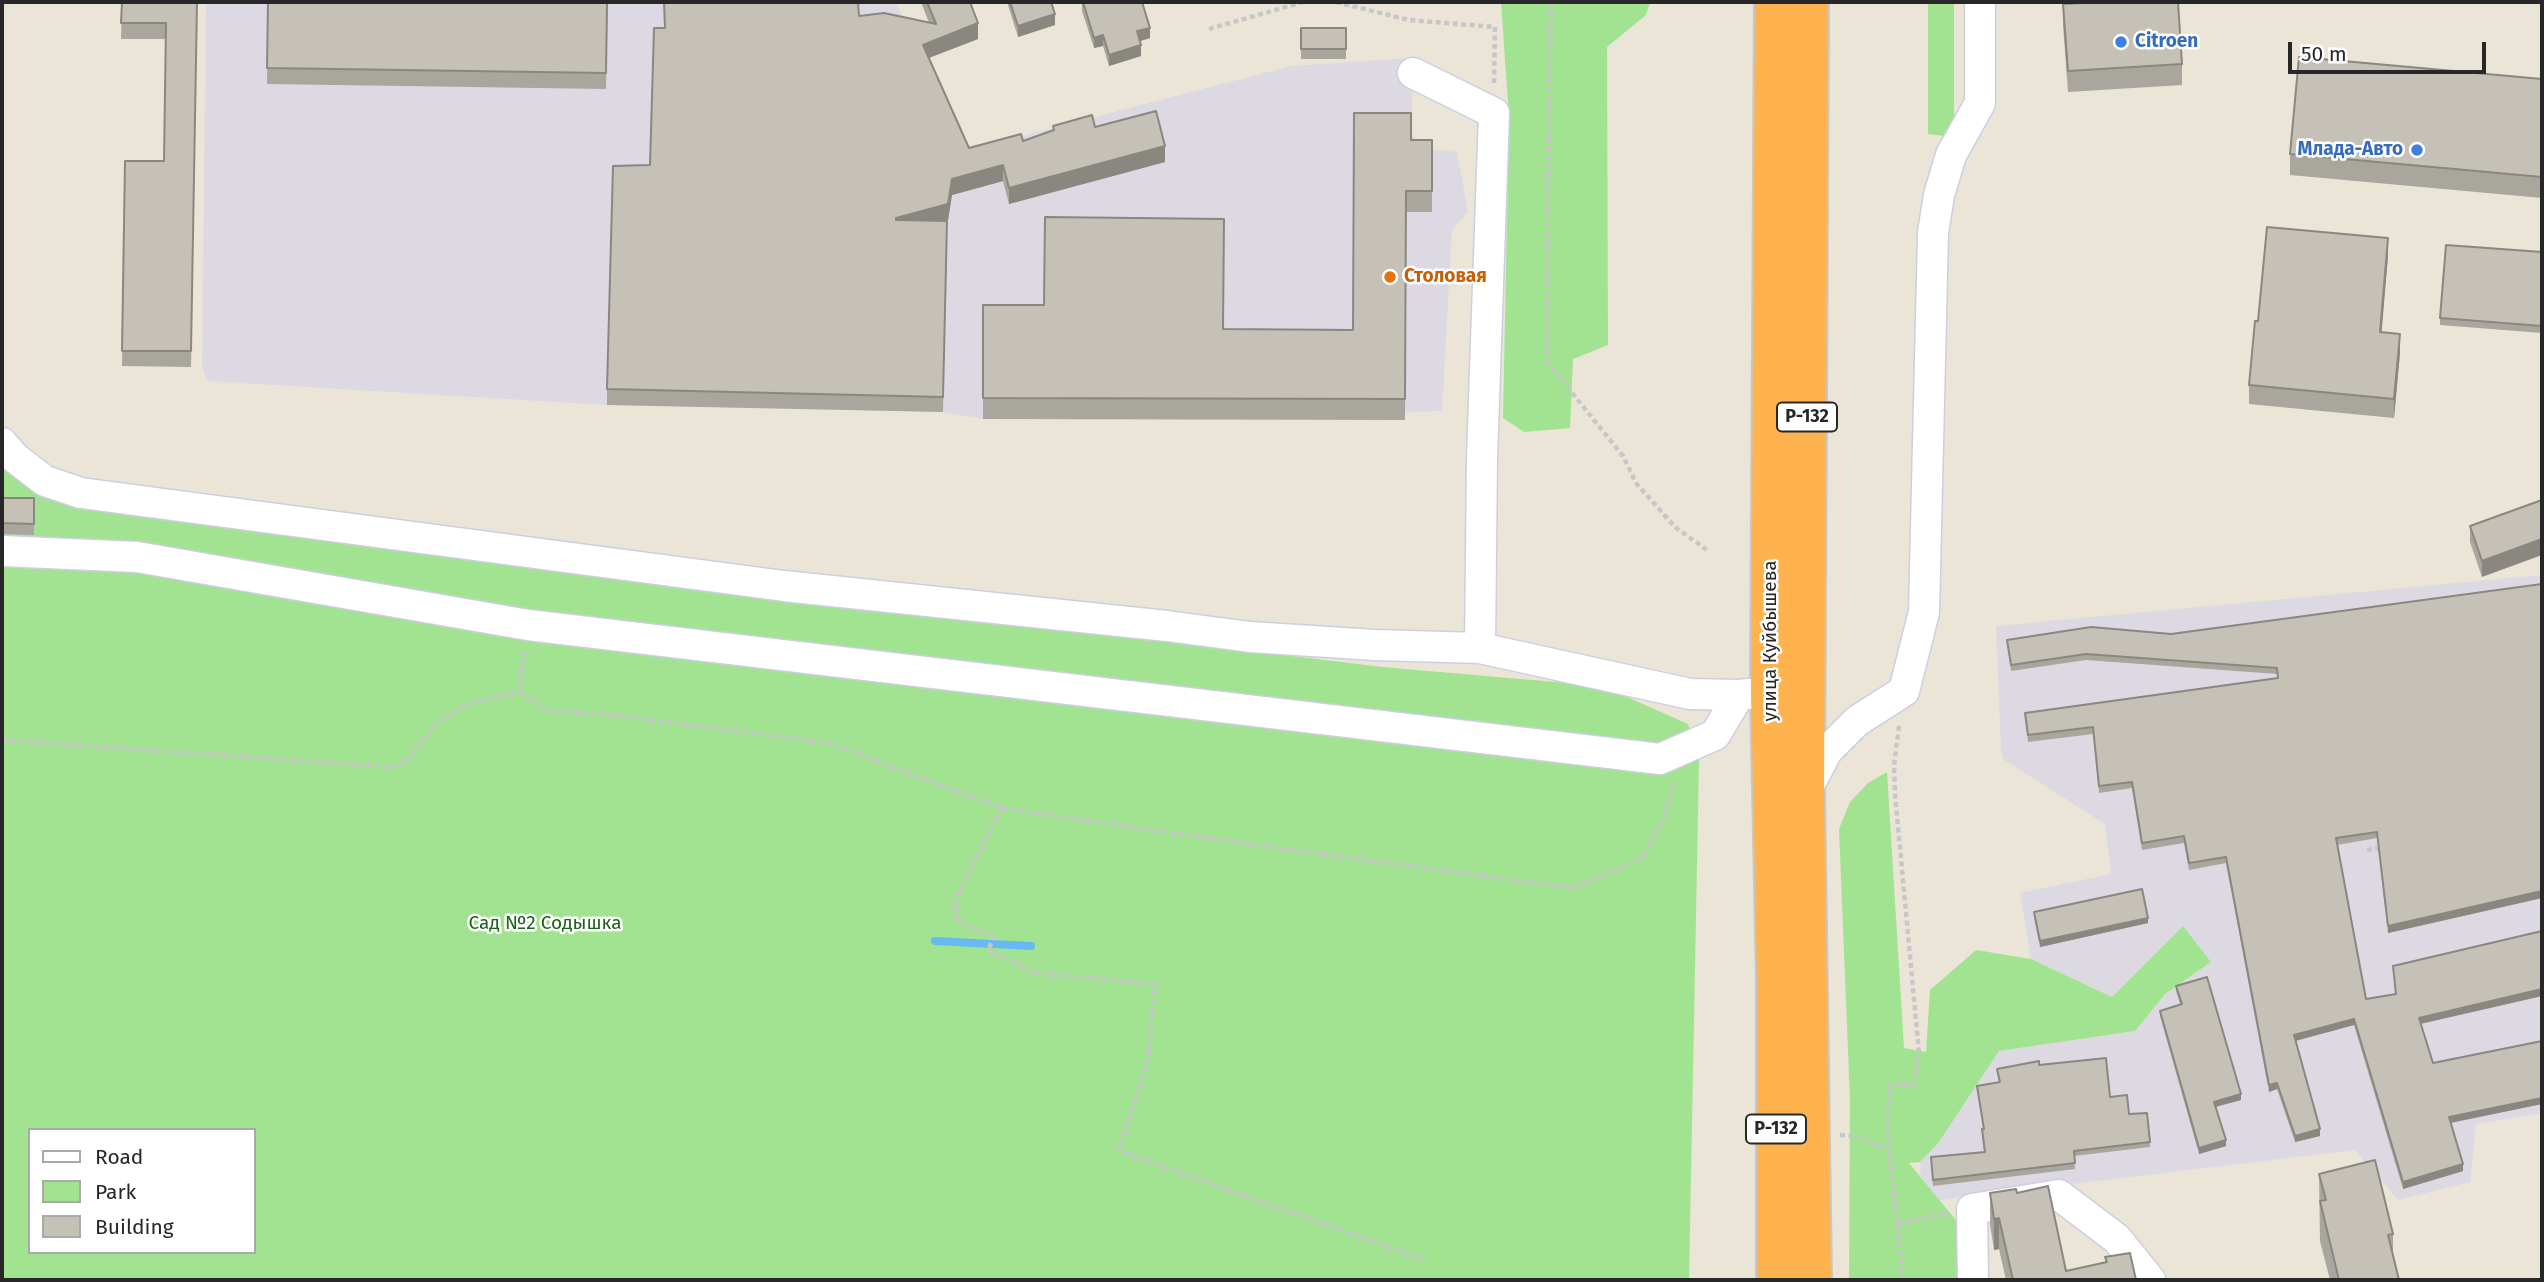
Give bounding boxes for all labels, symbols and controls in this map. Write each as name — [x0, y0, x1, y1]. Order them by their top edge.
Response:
scale bar — [2292, 28, 2490, 72]
place label: Citroen — [2135, 31, 2198, 53]
marker: Citroen — [2113, 34, 2129, 50]
text: 50 m — [2301, 41, 2347, 67]
place label: Млада-Авто — [2297, 139, 2403, 161]
marker: Млада-Авто — [2409, 142, 2425, 158]
place label: Столовая — [1404, 266, 1487, 288]
marker: Столовая — [1382, 269, 1398, 285]
road number: Р-132 — [1777, 402, 1837, 432]
street label: улица Куйбышева — [1760, 560, 1782, 722]
park label: Сад №2 Содышка — [469, 913, 621, 935]
road number: Р-132 — [1746, 1114, 1806, 1144]
legend — [28, 1128, 256, 1254]
text: Road — [95, 1144, 143, 1170]
text: Park — [95, 1179, 136, 1205]
text: Building — [95, 1214, 174, 1240]

